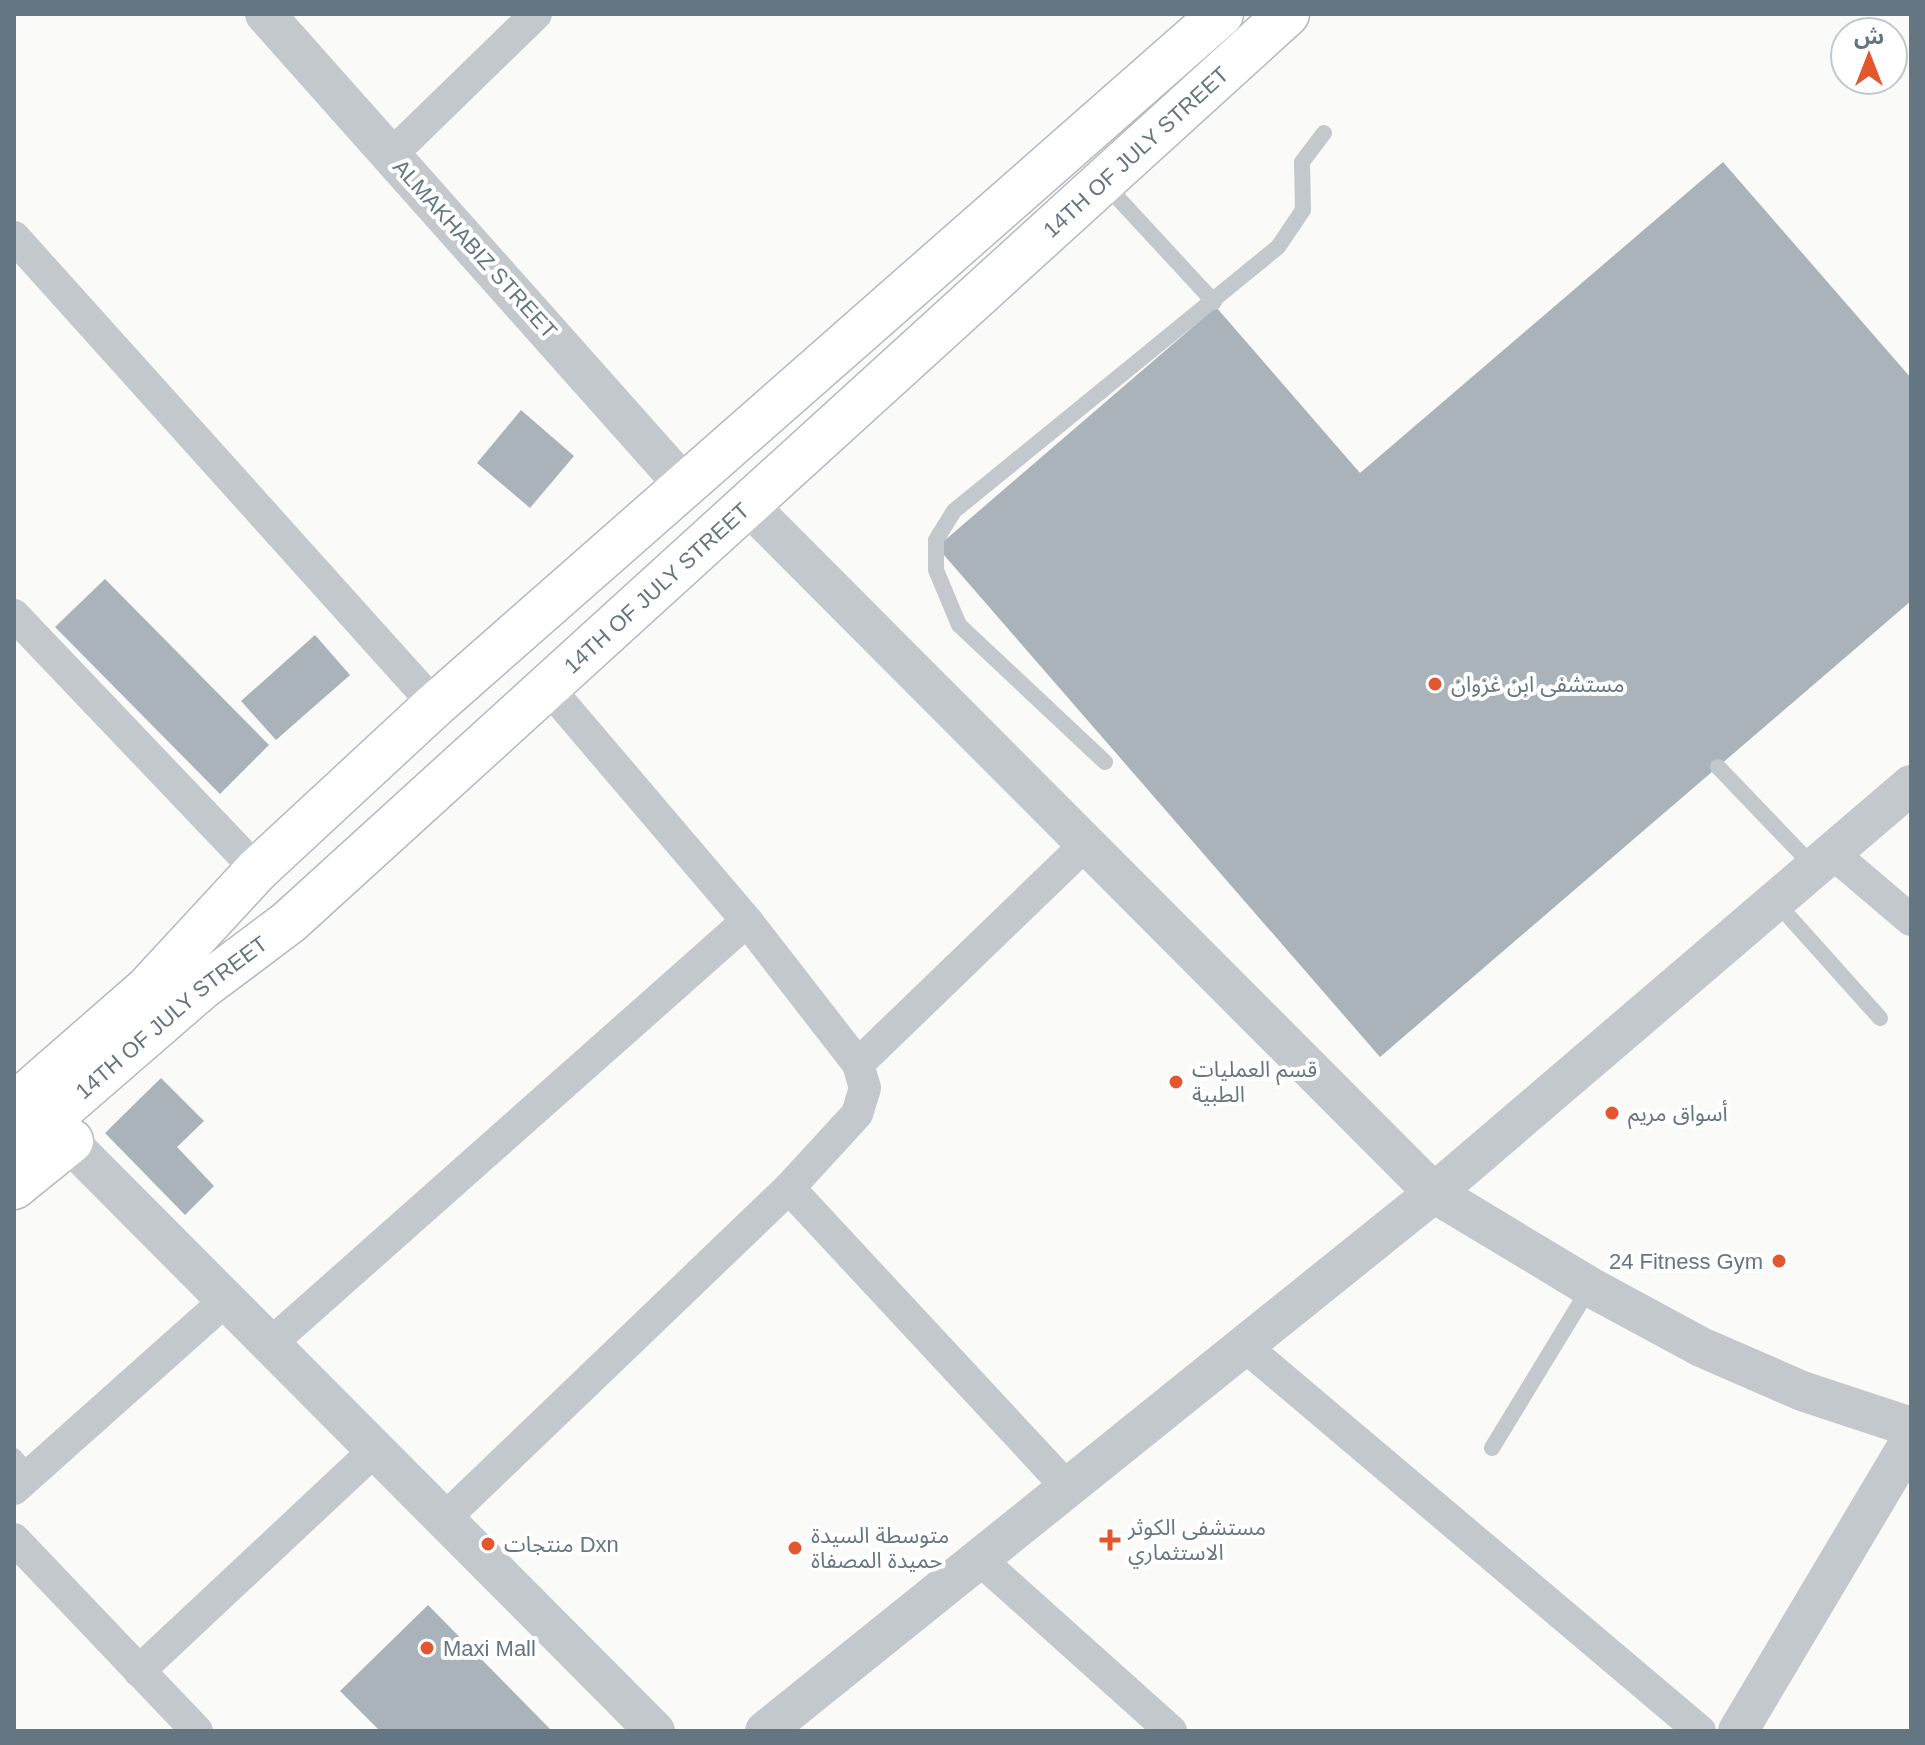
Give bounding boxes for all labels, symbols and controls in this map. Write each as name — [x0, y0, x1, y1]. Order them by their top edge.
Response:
north arrow — [1829, 16, 1909, 96]
text: ش — [1854, 24, 1884, 49]
street label: 14TH OF JULY STREET — [1038, 61, 1233, 242]
street label: ALMAKHABIZ STREET — [388, 154, 562, 344]
street label: 14TH OF JULY STREET — [559, 497, 754, 678]
place label: مستشفى ابن غزوان — [1451, 672, 1625, 697]
marker: مستشفى ابن غزوان — [1426, 675, 1444, 693]
street label: 14TH OF JULY STREET — [70, 930, 272, 1104]
place label: قسم العمليات الطبية — [1192, 1057, 1317, 1107]
marker: قسم العمليات الطبية — [1167, 1073, 1185, 1091]
place label: أسواق مريم — [1628, 1100, 1728, 1130]
marker: أسواق مريم — [1603, 1104, 1621, 1122]
place label: 24 Fitness Gym — [1609, 1249, 1763, 1274]
marker: 24 Fitness Gym — [1770, 1252, 1788, 1270]
place label: مستشفى الكوثر الاستثماري — [1127, 1515, 1266, 1569]
place label: متوسطة السيدة حميدة المصفاة — [811, 1523, 949, 1573]
marker: مستشفى الكوثر الاستثماري — [1099, 1529, 1121, 1551]
place label: منتجات Dxn — [504, 1532, 619, 1557]
marker: منتجات Dxn — [479, 1535, 497, 1553]
marker: متوسطة السيدة حميدة المصفاة — [786, 1539, 804, 1557]
place label: Maxi Mall — [443, 1636, 536, 1661]
marker: Maxi Mall — [418, 1639, 436, 1657]

